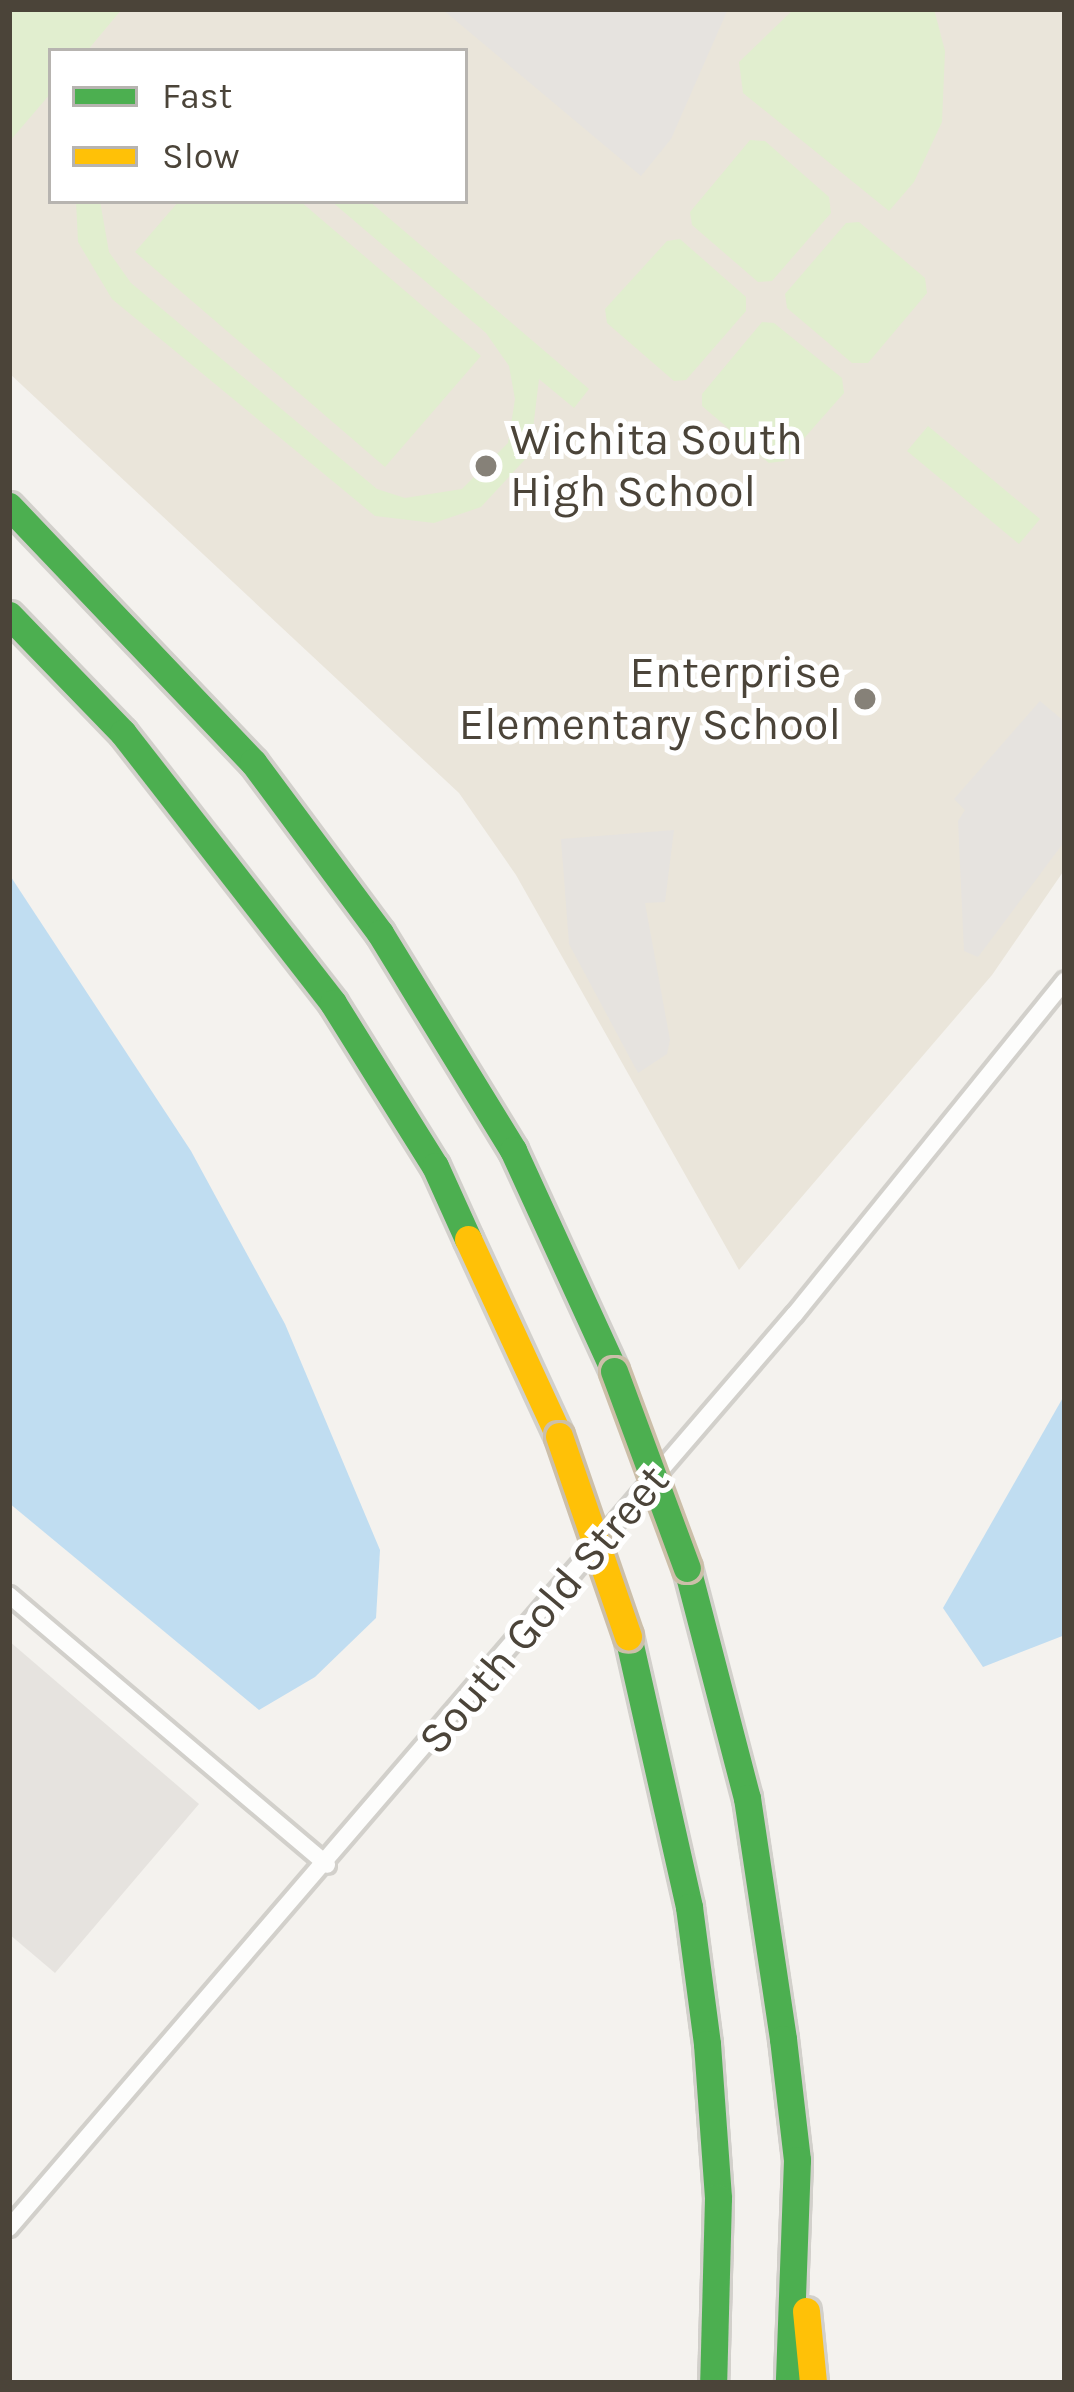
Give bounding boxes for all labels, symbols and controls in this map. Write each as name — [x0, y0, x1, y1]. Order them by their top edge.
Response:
legend — [48, 48, 468, 204]
text: Fast — [162, 75, 232, 117]
text: Slow — [162, 135, 240, 177]
place label: Wichita South High School — [510, 413, 803, 519]
marker: Wichita South High School — [473, 453, 499, 479]
place label: Enterprise Elementary School — [459, 646, 841, 752]
marker: Enterprise Elementary School — [852, 686, 878, 712]
street label: South Gold Street — [407, 1454, 681, 1766]

